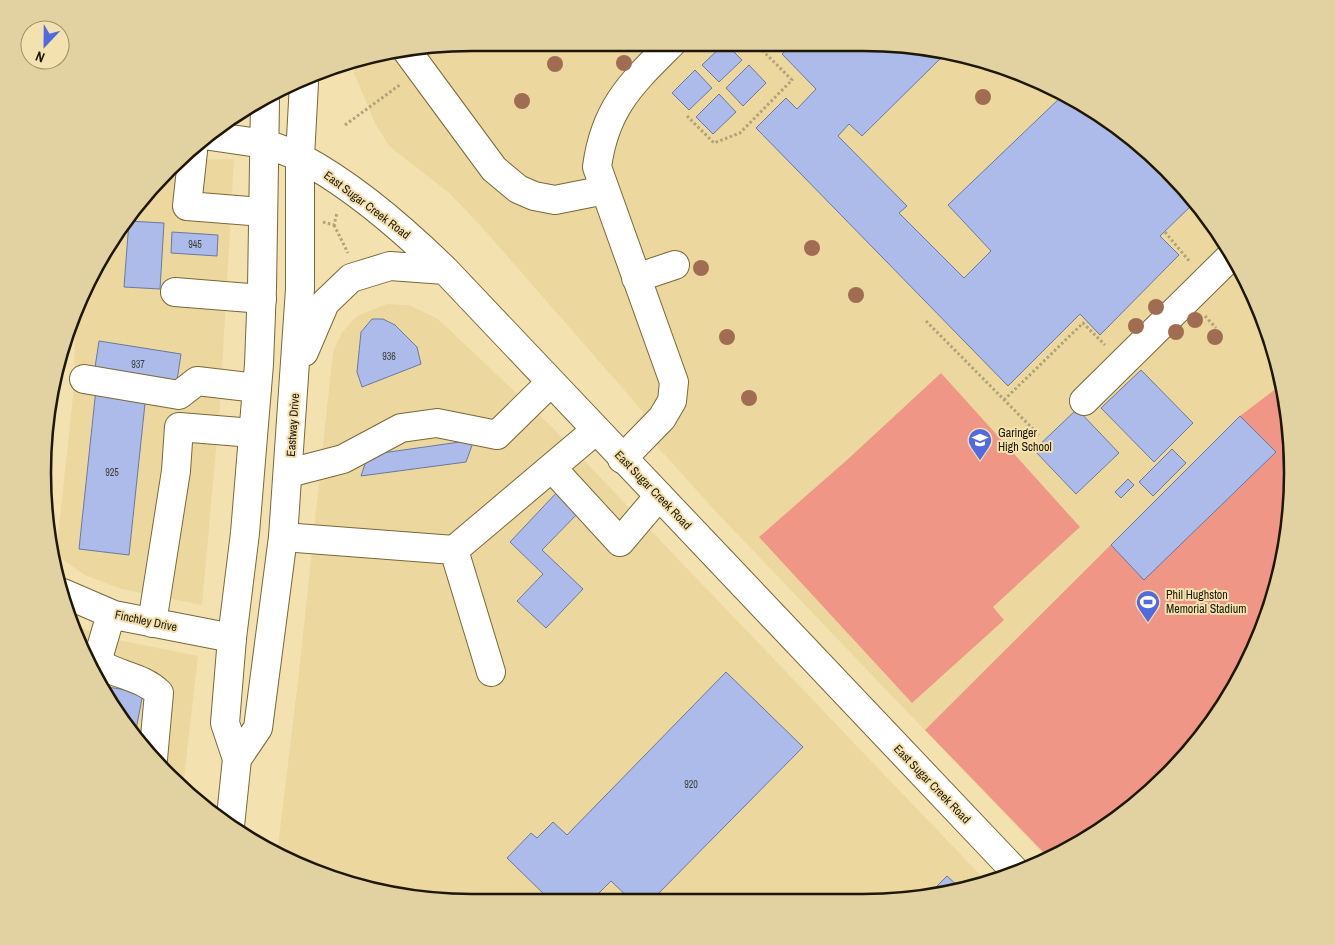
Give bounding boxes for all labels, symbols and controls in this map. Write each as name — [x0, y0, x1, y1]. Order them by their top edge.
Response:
north arrow — [20, 20, 70, 70]
text: N — [33, 47, 47, 67]
street label: East Sugar Creek Road — [321, 167, 413, 243]
house number: 945 — [188, 238, 202, 251]
house number: 936 — [382, 350, 396, 363]
house number: 937 — [131, 358, 145, 371]
street label: Eastway Drive — [283, 393, 303, 457]
place label: Garinger High School — [998, 425, 1052, 455]
school or university icon: Garinger High School — [967, 427, 993, 461]
street label: East Sugar Creek Road — [611, 447, 695, 533]
house number: 925 — [105, 466, 119, 479]
place label: Phil Hughston Memorial Stadium — [1166, 587, 1246, 617]
sports icon: Phil Hughston Memorial Stadium — [1135, 589, 1161, 623]
street label: Finchley Drive — [113, 607, 179, 635]
street label: East Sugar Creek Road — [890, 741, 974, 827]
house number: 920 — [684, 778, 698, 791]

